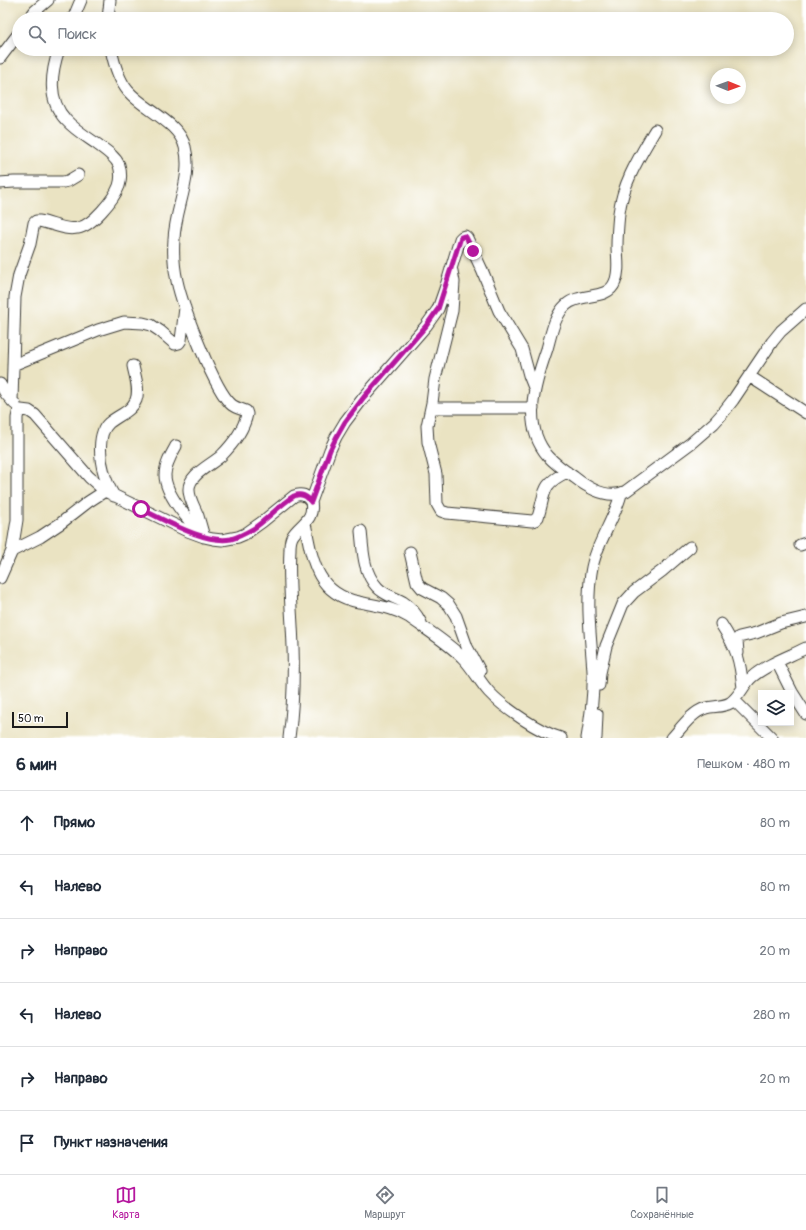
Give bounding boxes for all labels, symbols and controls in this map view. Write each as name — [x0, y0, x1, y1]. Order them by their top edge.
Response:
search box — [12, 12, 794, 56]
icon: search — [26, 23, 48, 45]
text: Поиск — [58, 25, 97, 44]
north arrow — [710, 68, 746, 104]
route end — [464, 242, 482, 260]
route start — [132, 500, 150, 518]
map controls — [758, 690, 794, 726]
button: layers — [758, 690, 794, 726]
scale bar — [12, 710, 68, 729]
text: 50 m — [18, 712, 44, 725]
text: 6 мин — [16, 754, 57, 775]
text: Пешком · 480 m — [697, 756, 790, 772]
icon: ahead — [16, 812, 38, 834]
text: Прямо — [54, 813, 95, 832]
text: 80 m — [760, 815, 790, 831]
icon: left — [16, 876, 38, 898]
text: Налево — [54, 877, 101, 896]
text: 80 m — [760, 879, 790, 895]
icon: right — [16, 940, 38, 962]
text: Направо — [54, 941, 108, 960]
text: 20 m — [759, 943, 790, 959]
icon: left — [16, 1004, 38, 1026]
text: Налево — [54, 1005, 101, 1024]
text: 280 m — [753, 1007, 790, 1023]
icon: right — [16, 1068, 38, 1090]
text: Направо — [54, 1069, 108, 1088]
text: 20 m — [759, 1071, 790, 1087]
icon: arrive — [16, 1132, 38, 1154]
text: Пункт назначения — [54, 1133, 168, 1152]
tab: Карта — [112, 1184, 140, 1221]
tab: Маршрут — [364, 1184, 406, 1221]
tab: Сохранённые — [630, 1184, 694, 1221]

